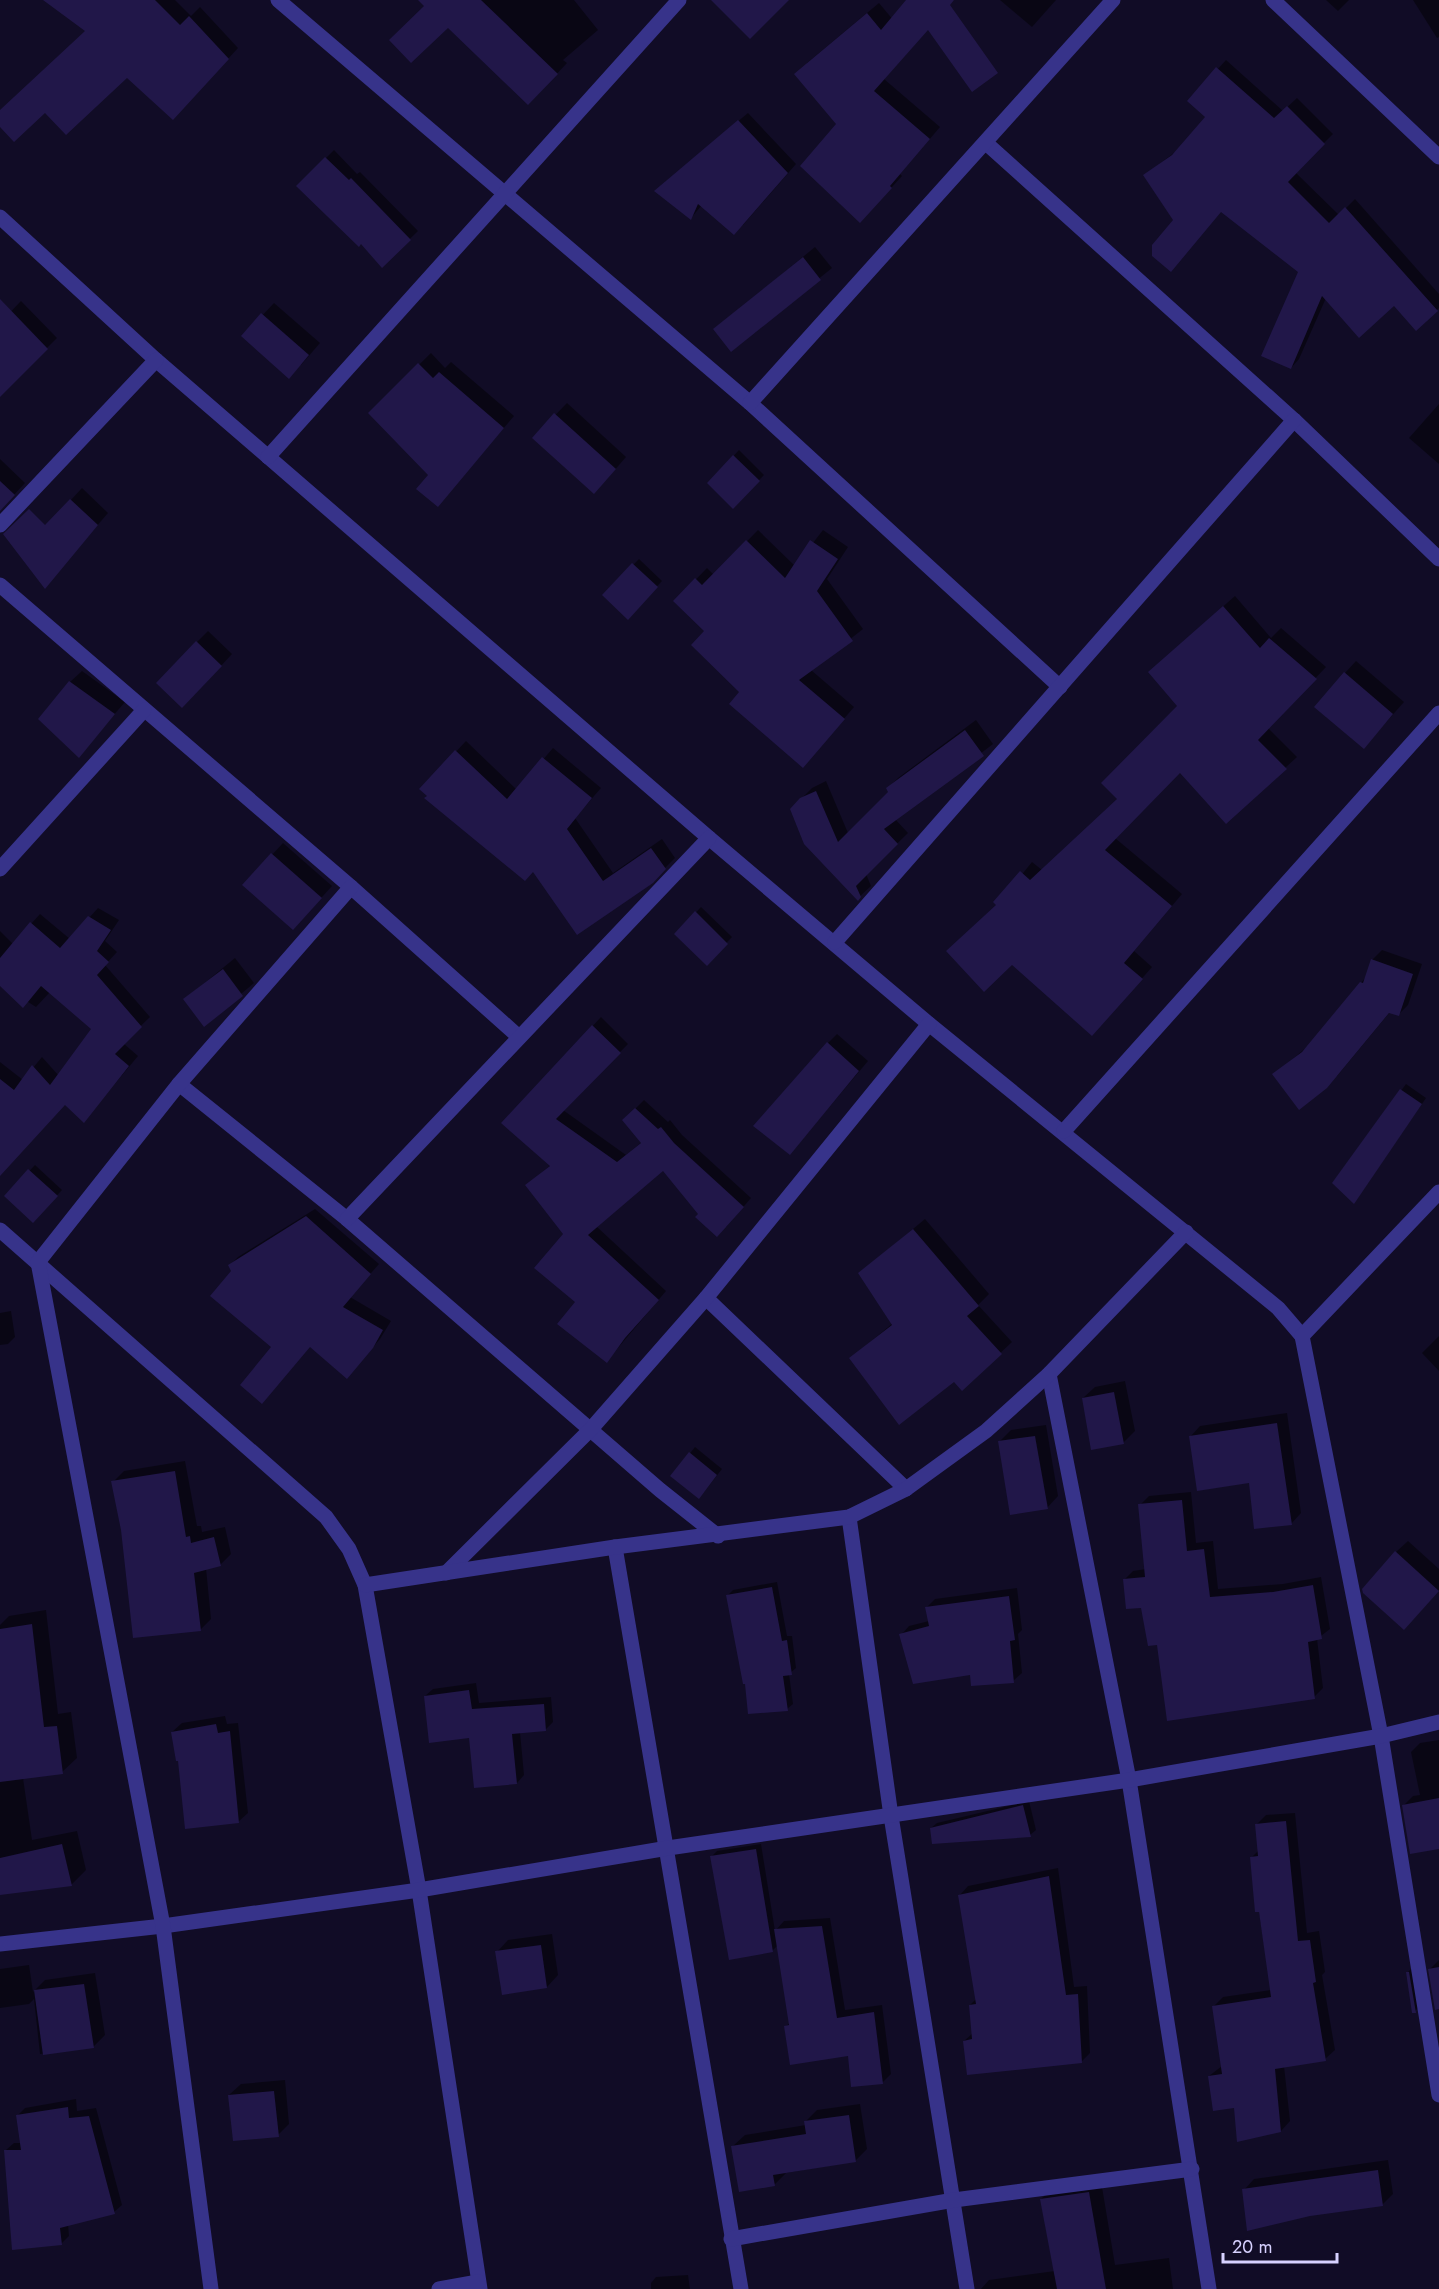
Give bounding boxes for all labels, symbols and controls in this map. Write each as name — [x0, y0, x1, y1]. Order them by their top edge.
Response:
scale bar — [1223, 2226, 1337, 2264]
text: 20 m — [1232, 2234, 1272, 2260]

